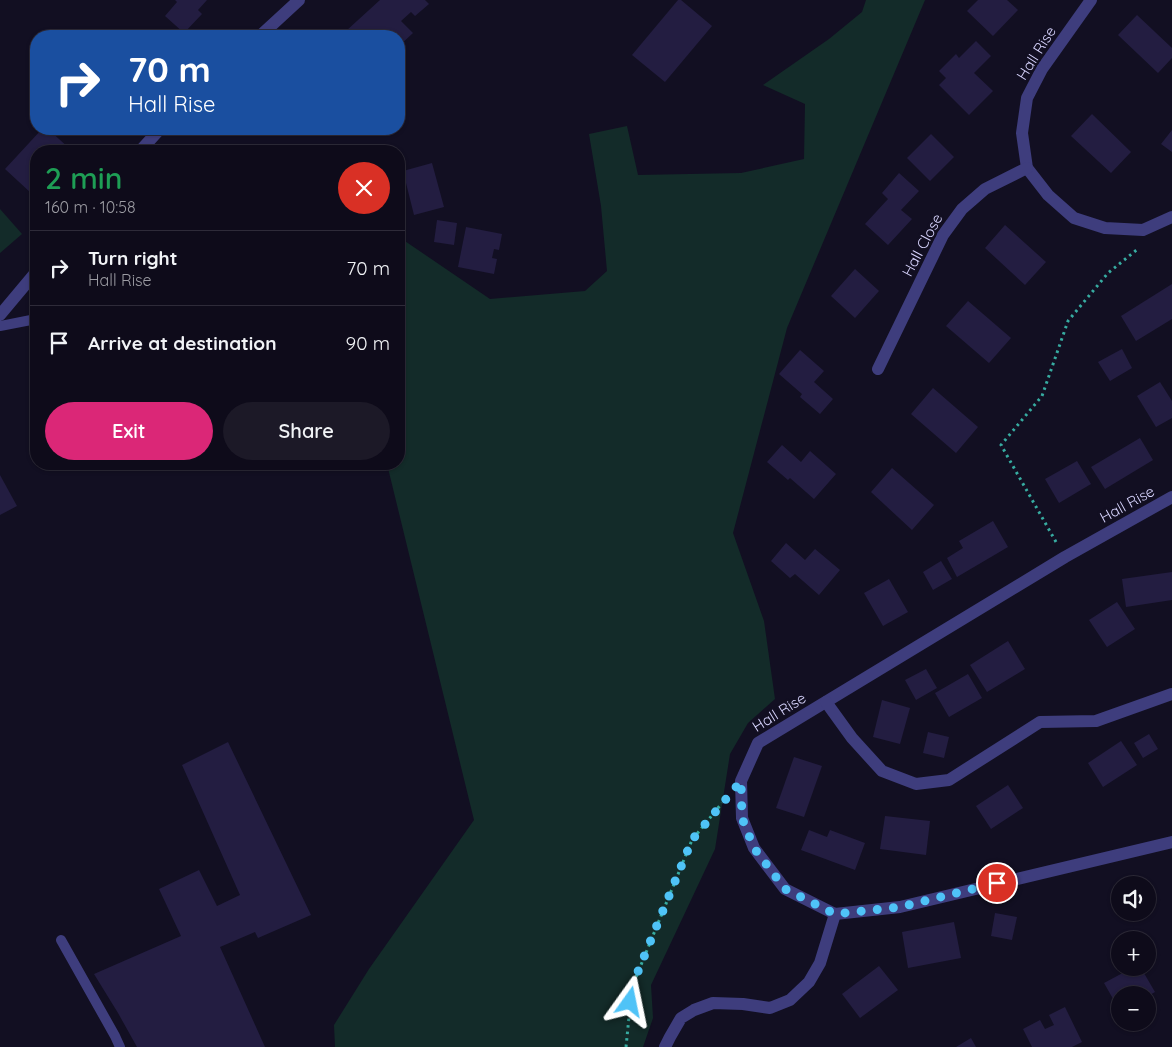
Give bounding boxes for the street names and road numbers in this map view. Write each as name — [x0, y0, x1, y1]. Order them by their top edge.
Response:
street label: Hall Rise — [1012, 23, 1060, 83]
street label: Hall Close — [898, 210, 946, 280]
street label: Hall Rise — [1096, 481, 1158, 527]
street label: Hall Rise — [749, 688, 809, 736]

